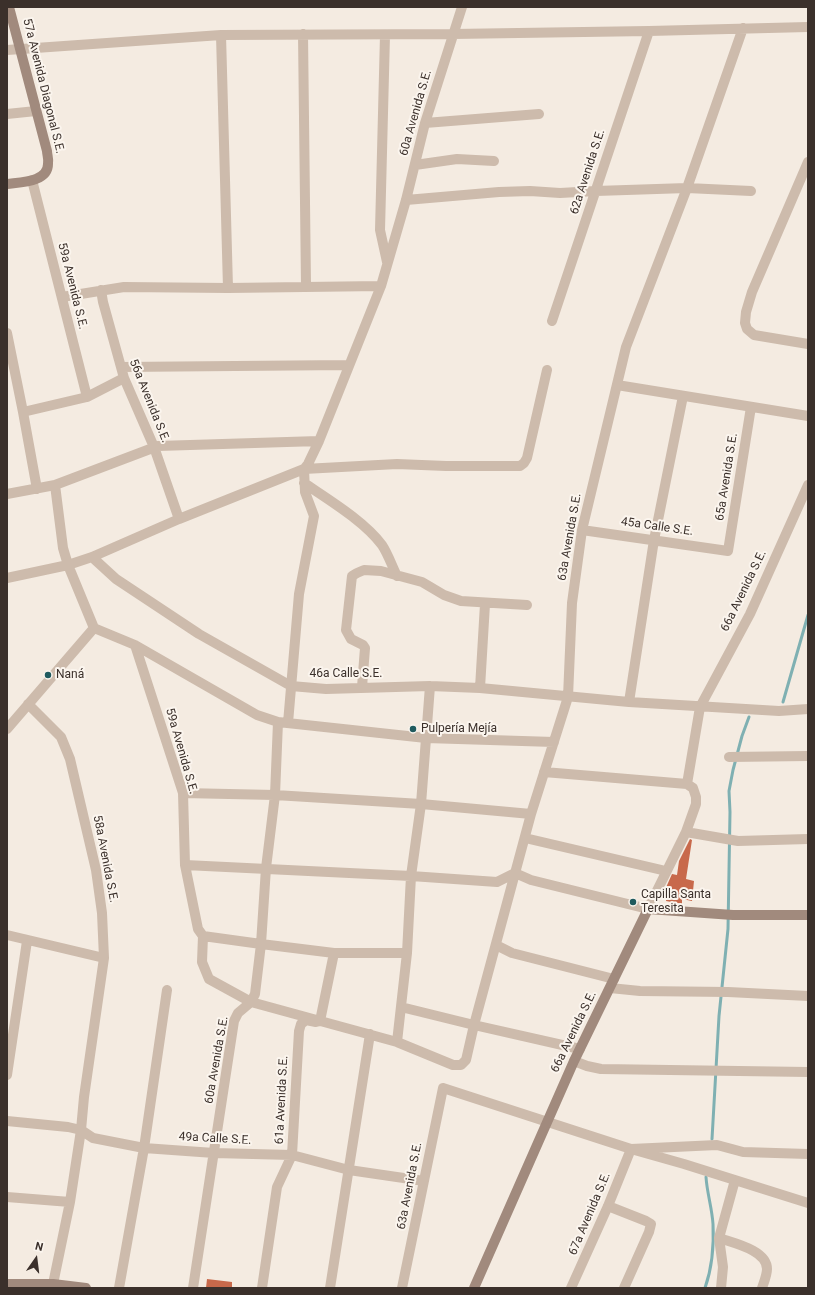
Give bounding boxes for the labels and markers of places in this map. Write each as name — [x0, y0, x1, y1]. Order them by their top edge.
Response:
place label: Naná — [56, 668, 84, 682]
marker: Naná — [43, 670, 53, 680]
place label: Pulpería Mejía — [421, 722, 497, 736]
marker: Pulpería Mejía — [408, 724, 418, 734]
place label: Capilla Santa Teresita — [641, 888, 711, 916]
marker: Capilla Santa Teresita — [628, 897, 638, 907]

